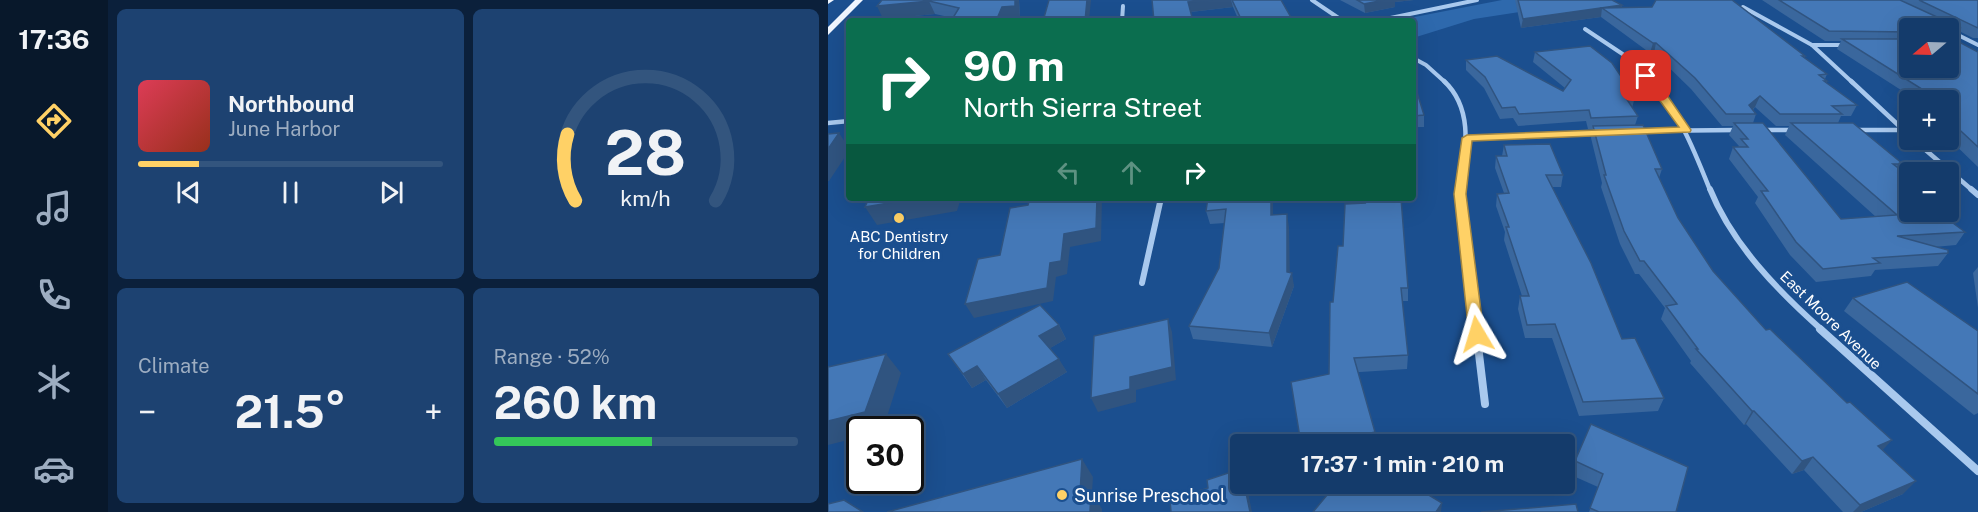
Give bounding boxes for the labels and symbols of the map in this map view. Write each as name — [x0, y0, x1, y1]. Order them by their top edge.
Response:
north arrow — [1899, 18, 1959, 78]
pin — [1620, 50, 1671, 101]
marker: ABC Dentistry for Children — [892, 211, 906, 225]
place label: ABC Dentistry for Children — [850, 228, 948, 262]
street label: East Moore Avenue — [1777, 267, 1885, 373]
position arrow — [1445, 302, 1509, 366]
speed limit sign: 30 — [846, 416, 924, 494]
place label: Sunrise Preschool — [1074, 485, 1226, 506]
marker: Sunrise Preschool — [1055, 488, 1069, 502]

